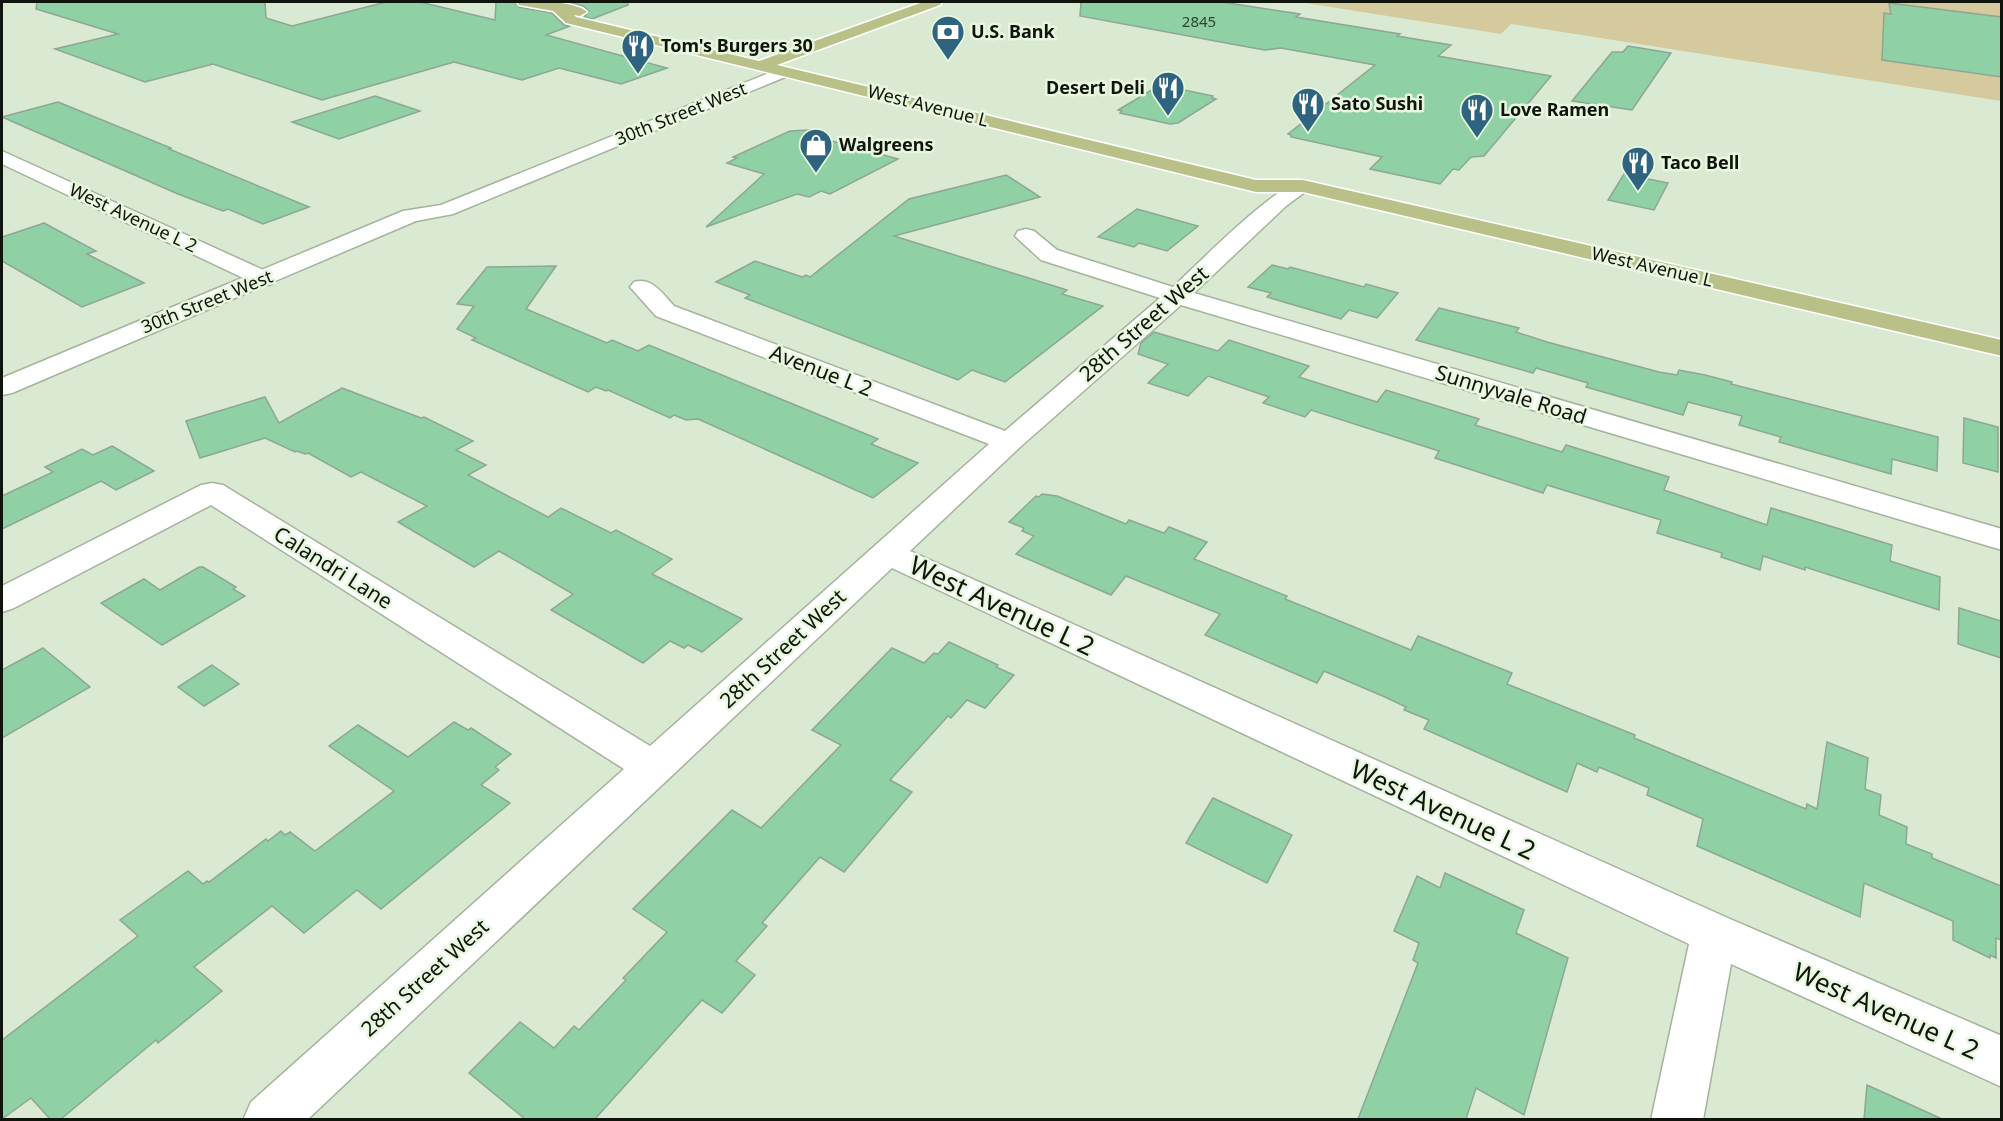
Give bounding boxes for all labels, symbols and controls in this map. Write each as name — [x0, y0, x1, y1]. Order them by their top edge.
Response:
house number: 2845 — [1182, 11, 1216, 31]
bank icon: U.S. Bank — [930, 14, 966, 61]
place label: U.S. Bank — [971, 19, 1055, 43]
restaurant icon: Tom's Burgers 30 — [620, 28, 656, 75]
place label: Tom's Burgers 30 — [661, 33, 813, 57]
restaurant icon: Desert Deli — [1150, 70, 1186, 117]
place label: Desert Deli — [1046, 75, 1145, 99]
street label: 30th Street West — [611, 76, 750, 150]
street label: West Avenue L — [865, 78, 991, 132]
restaurant icon: Sato Sushi — [1290, 86, 1326, 133]
place label: Sato Sushi — [1331, 91, 1423, 115]
restaurant icon: Love Ramen — [1459, 92, 1495, 139]
place label: Love Ramen — [1500, 97, 1609, 121]
shop icon: Walgreens — [798, 127, 834, 174]
place label: Walgreens — [839, 132, 933, 156]
restaurant icon: Taco Bell — [1620, 145, 1656, 192]
place label: Taco Bell — [1661, 150, 1739, 174]
street label: West Avenue L 2 — [66, 177, 201, 257]
street label: West Avenue L — [1589, 240, 1715, 292]
street label: 28th Street West — [1073, 259, 1214, 387]
street label: 30th Street West — [137, 264, 276, 338]
street label: Avenue L 2 — [766, 338, 877, 402]
street label: Sunnyvale Road — [1432, 358, 1590, 430]
street label: Calandri Lane — [269, 519, 398, 615]
street label: West Avenue L 2 — [904, 546, 1101, 664]
street label: 28th Street West — [713, 582, 852, 714]
street label: West Avenue L 2 — [1345, 750, 1542, 868]
street label: 28th Street West — [354, 912, 494, 1042]
street label: West Avenue L 2 — [1788, 953, 1985, 1067]

